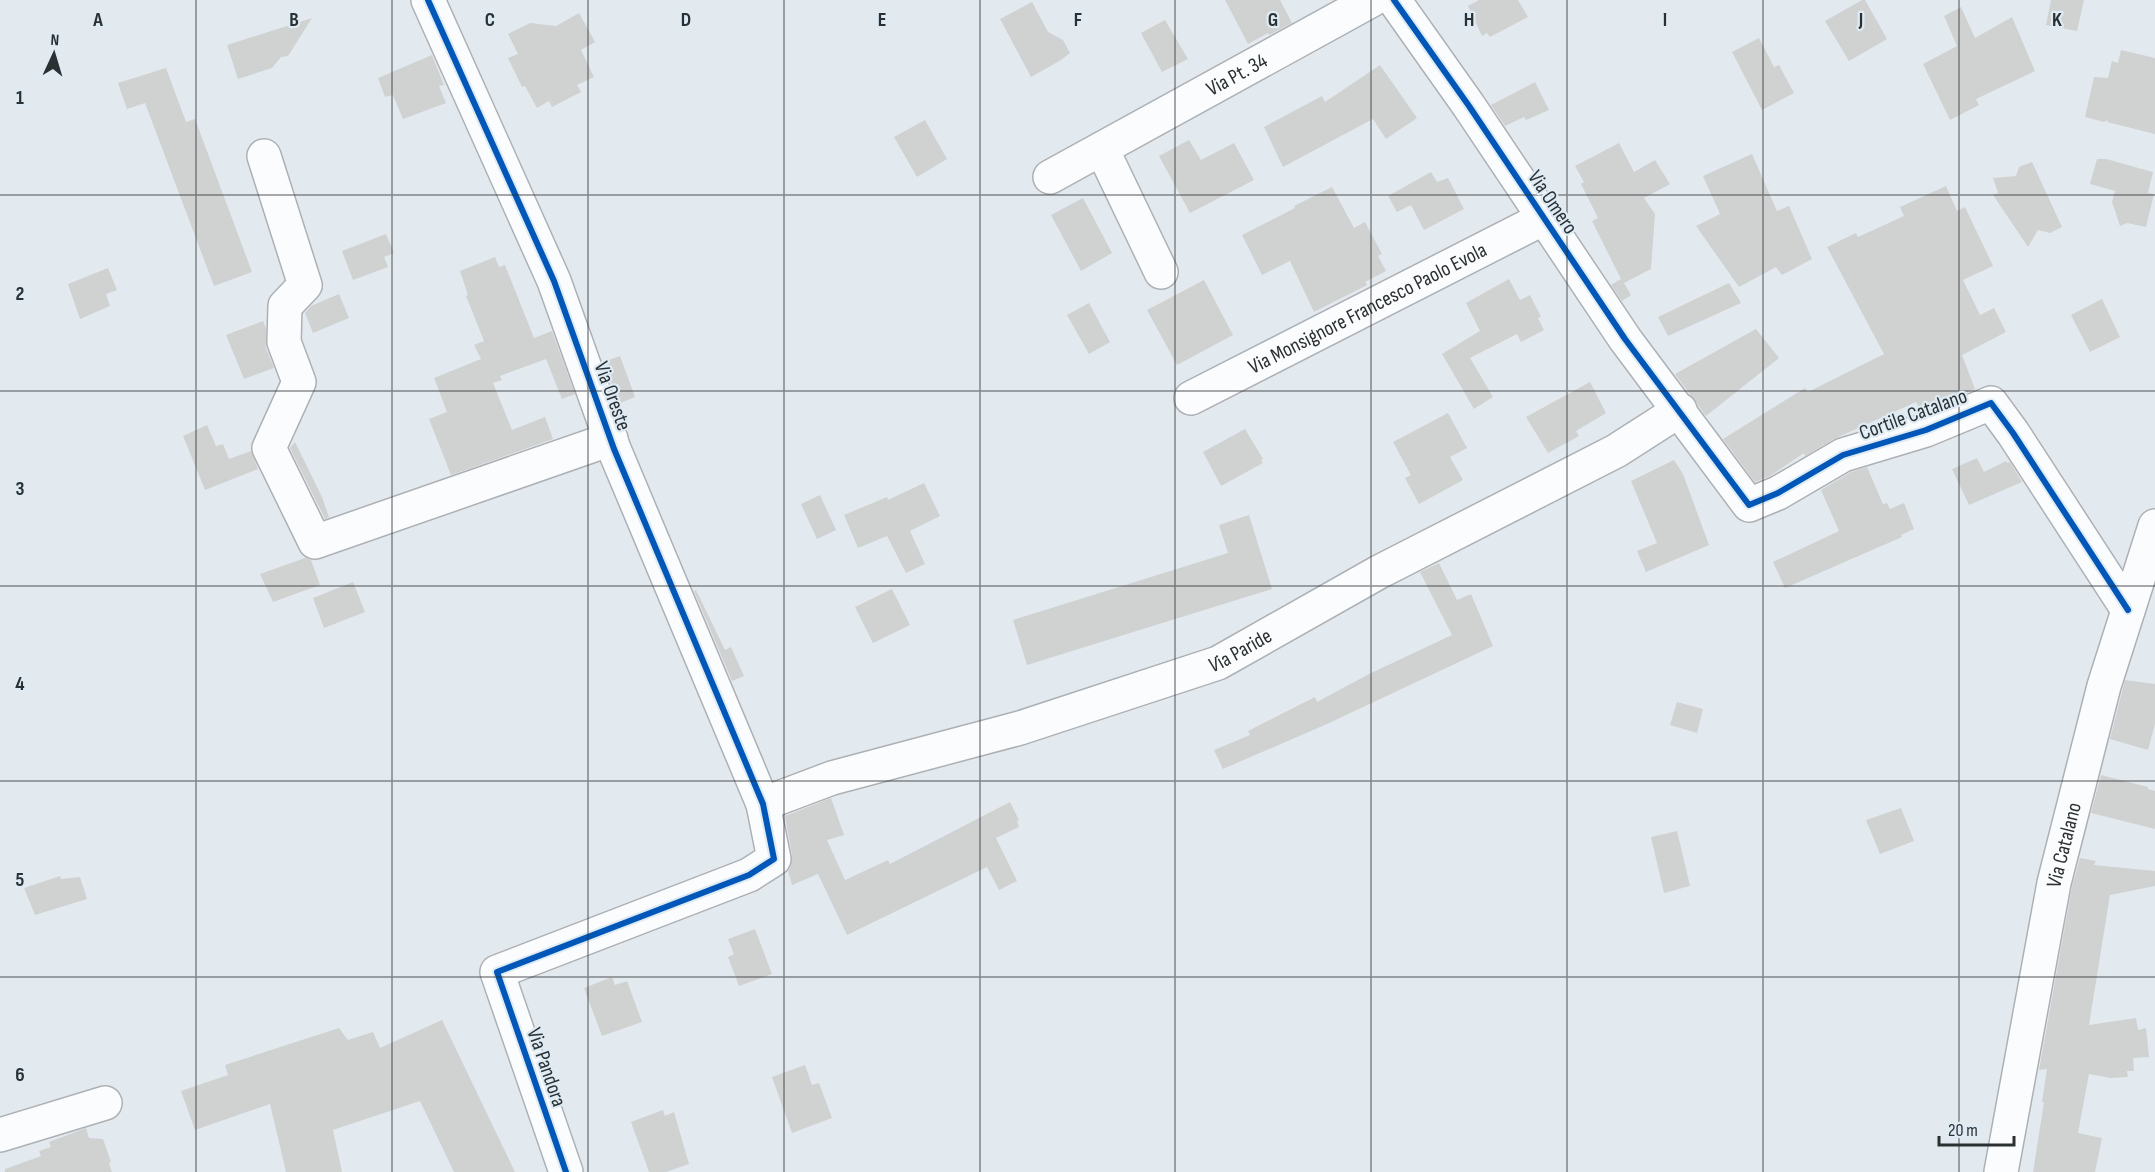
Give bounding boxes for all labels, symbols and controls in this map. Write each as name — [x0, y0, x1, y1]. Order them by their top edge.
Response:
text: A — [92, 8, 103, 32]
text: B — [289, 8, 299, 32]
text: C — [485, 8, 495, 32]
text: D — [681, 8, 691, 32]
text: E — [878, 8, 886, 32]
text: F — [1074, 8, 1082, 32]
text: G — [1268, 8, 1278, 32]
text: H — [1464, 8, 1474, 32]
text: I — [1663, 8, 1667, 32]
text: J — [1858, 8, 1863, 32]
text: K — [2052, 8, 2062, 32]
north arrow — [24, 24, 84, 84]
text: N — [50, 31, 60, 50]
street label: Via Pt. 34 — [1202, 48, 1272, 102]
text: 1 — [16, 86, 24, 110]
street label: Via Omero — [1522, 166, 1583, 239]
street label: Via Monsignore Francesco Paolo Evola — [1244, 237, 1491, 380]
text: 2 — [16, 282, 24, 306]
street label: Via Oreste — [589, 358, 637, 434]
street label: Cortile Catalano — [1856, 383, 1971, 446]
text: 3 — [16, 477, 25, 501]
street label: Via Paride — [1206, 623, 1276, 678]
text: 4 — [15, 672, 25, 696]
street label: Via Catalano — [2041, 800, 2087, 890]
text: 5 — [16, 868, 25, 892]
street label: Via Pandora — [521, 1024, 572, 1110]
text: 6 — [15, 1063, 25, 1087]
scale bar — [1939, 1109, 2014, 1147]
text: 20 m — [1948, 1120, 1978, 1141]

